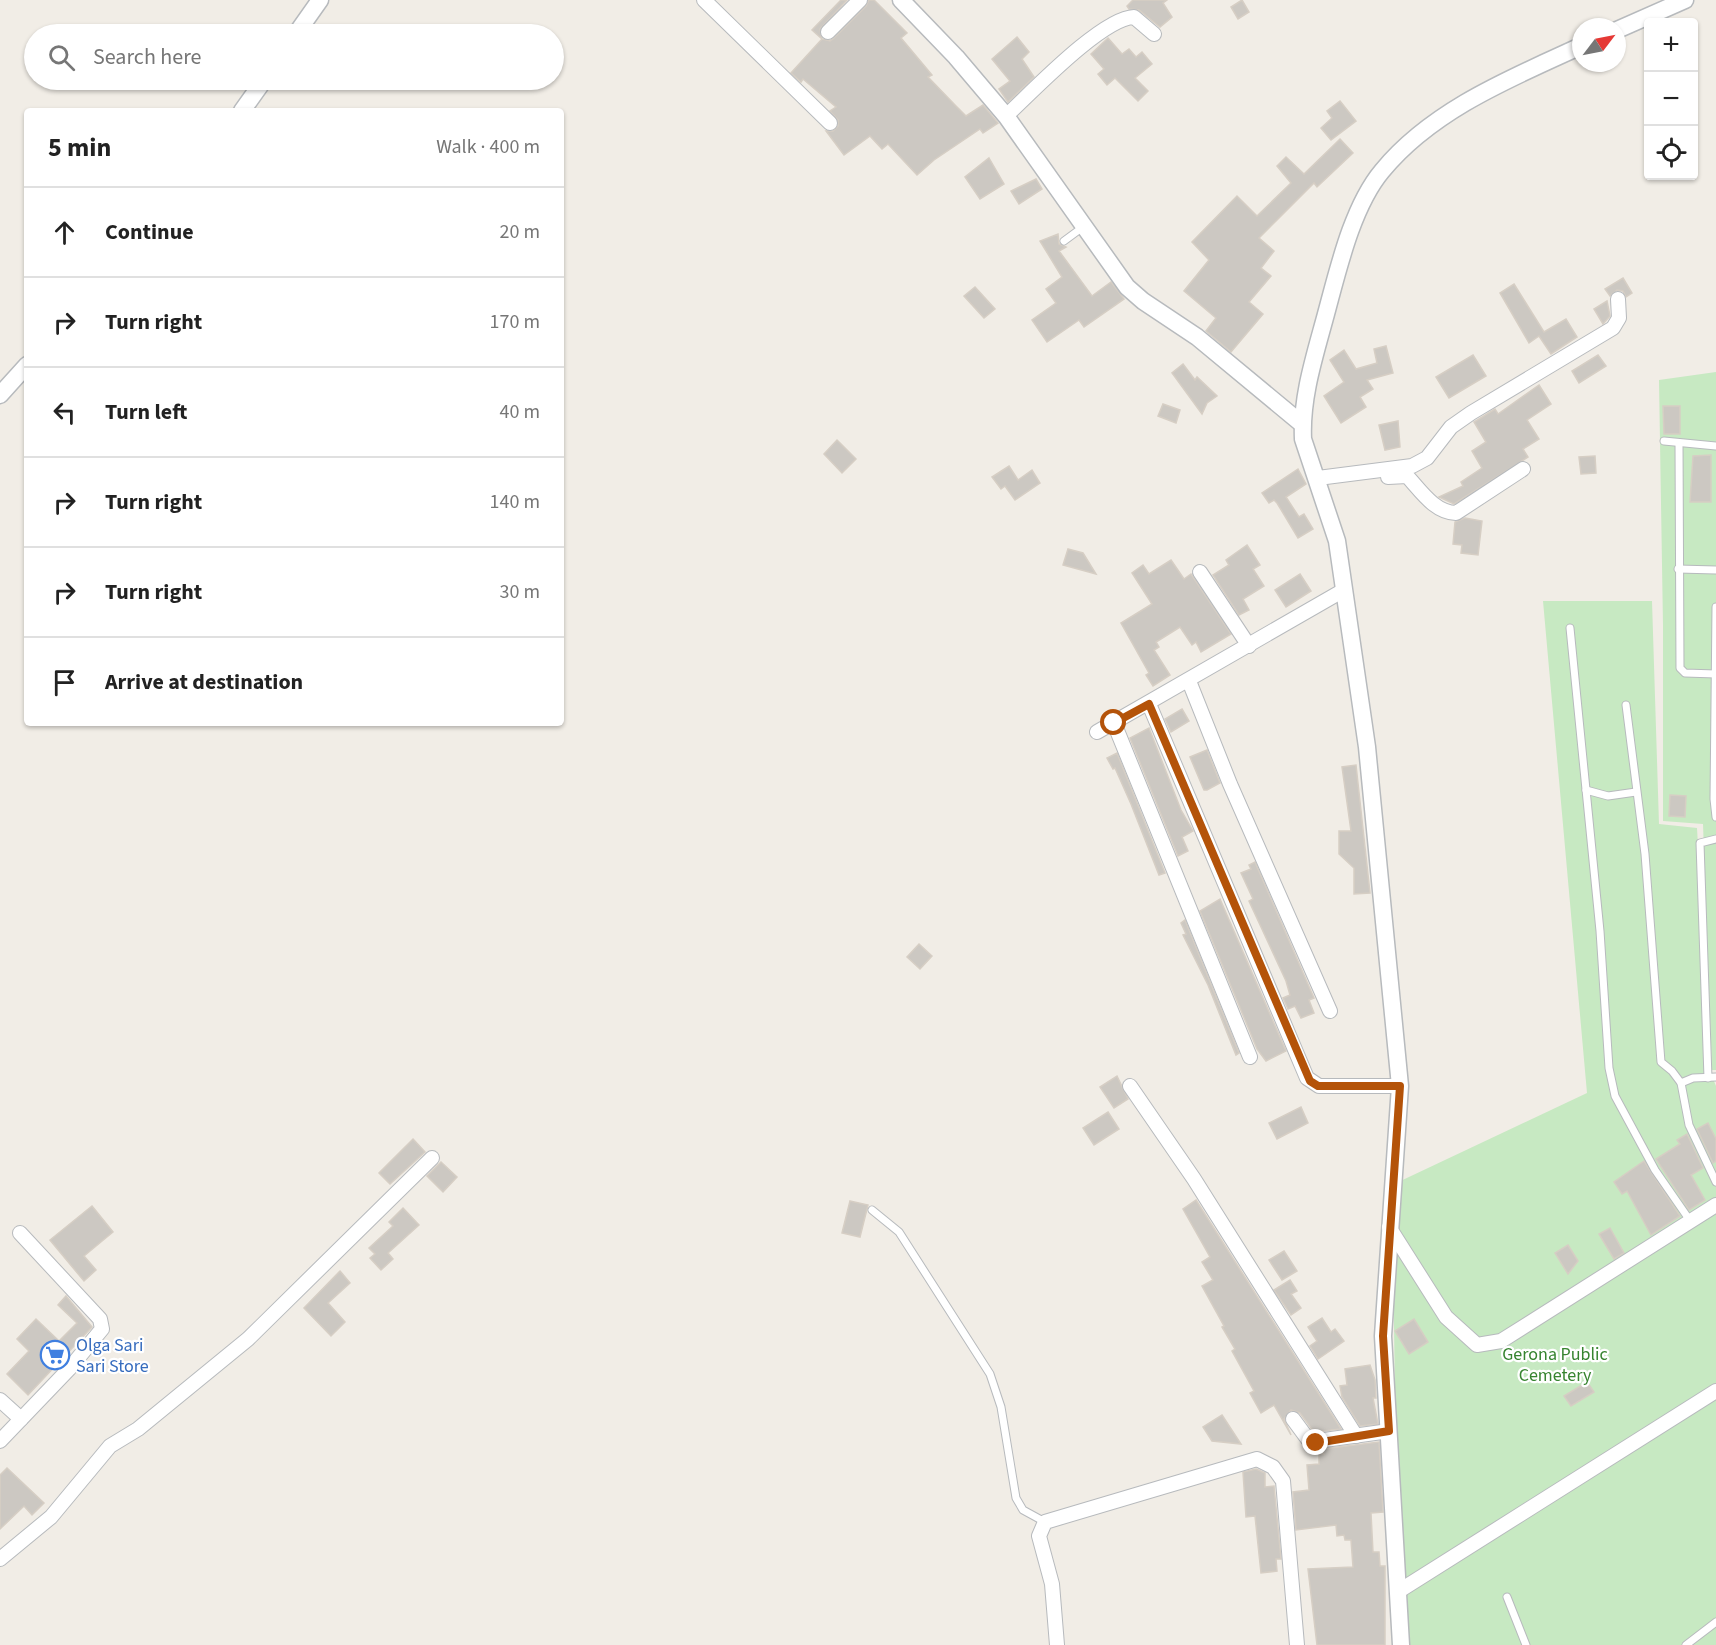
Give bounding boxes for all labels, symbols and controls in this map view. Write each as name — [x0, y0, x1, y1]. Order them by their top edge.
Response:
north arrow — [1572, 18, 1626, 72]
map controls — [1644, 18, 1698, 180]
button: + — [1644, 18, 1698, 72]
search box — [24, 24, 564, 90]
icon: search — [45, 41, 78, 74]
text: Search here — [93, 41, 201, 73]
button: − — [1644, 72, 1698, 126]
button: locate — [1644, 126, 1698, 180]
text: 5 min — [48, 129, 111, 166]
text: Walk · 400 m — [436, 133, 540, 161]
icon: ahead — [48, 216, 81, 249]
text: Continue — [105, 216, 194, 248]
text: 20 m — [500, 218, 540, 246]
icon: right — [48, 306, 81, 339]
text: Turn right — [105, 306, 202, 338]
text: 170 m — [490, 308, 540, 336]
icon: left — [48, 396, 81, 429]
text: Turn left — [105, 396, 187, 428]
text: 40 m — [500, 398, 540, 426]
icon: right — [48, 486, 81, 519]
text: Turn right — [105, 486, 202, 518]
text: 140 m — [490, 488, 540, 516]
icon: right — [48, 576, 81, 609]
text: Turn right — [105, 576, 202, 608]
text: 30 m — [500, 578, 540, 606]
icon: arrive — [48, 666, 81, 699]
text: Arrive at destination — [105, 666, 303, 698]
route start — [1100, 709, 1126, 735]
place label: Olga Sari Sari Store — [76, 1333, 149, 1379]
supermarket icon: Olga Sari Sari Store — [39, 1339, 71, 1371]
park label: Gerona Public Cemetery — [1502, 1342, 1608, 1388]
route end — [1302, 1429, 1328, 1455]

